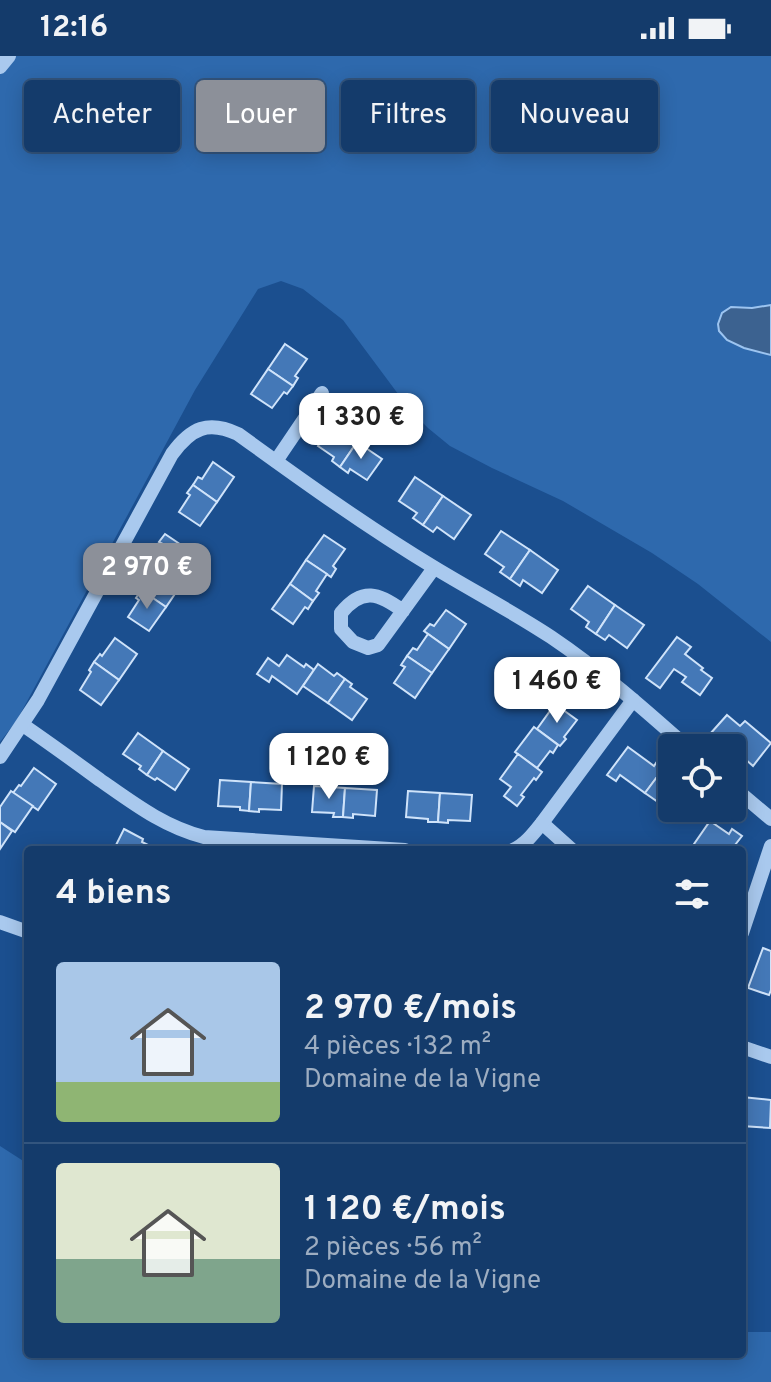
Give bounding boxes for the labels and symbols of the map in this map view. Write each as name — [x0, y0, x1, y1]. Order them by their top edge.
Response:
pin: 1 330 € — [287, 393, 435, 461]
pin: 2 970 € — [73, 543, 221, 611]
pin: 1 460 € — [483, 657, 631, 725]
pin: 1 120 € — [255, 733, 403, 801]

